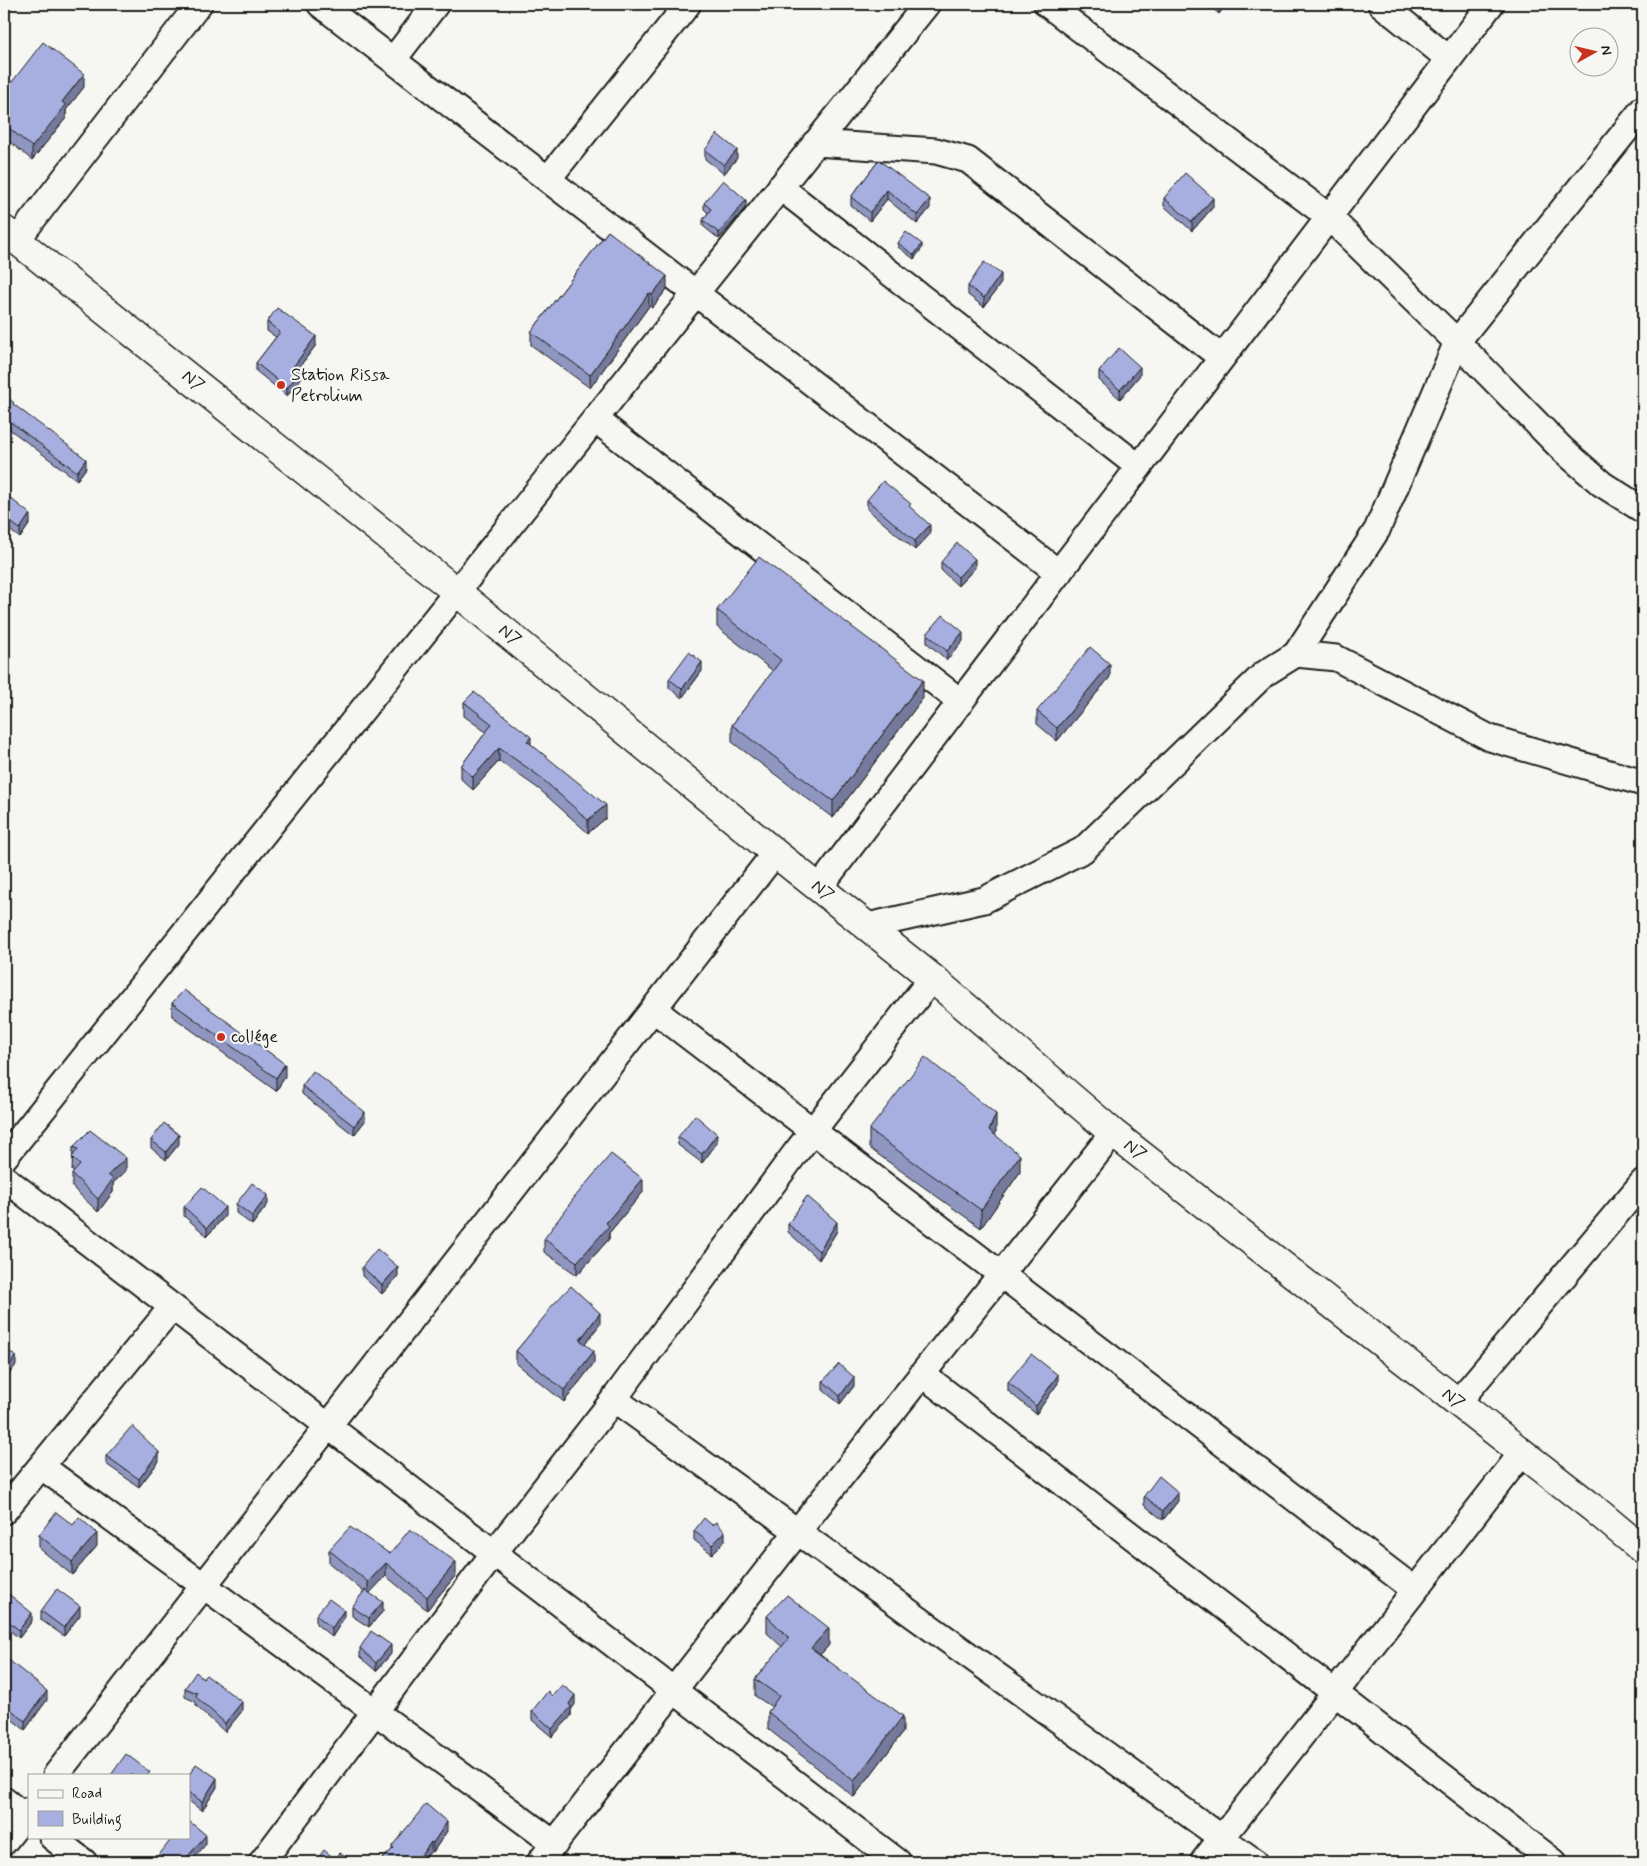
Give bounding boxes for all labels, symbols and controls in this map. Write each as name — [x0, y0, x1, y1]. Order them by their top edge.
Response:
north arrow — [1570, 28, 1620, 78]
text: N — [1596, 44, 1615, 56]
place label: Station Rissa Petrolium — [291, 363, 390, 408]
street label: N7 — [177, 365, 210, 398]
marker: Station Rissa Petrolium — [275, 379, 287, 391]
street label: N7 — [493, 619, 526, 652]
street label: N7 — [806, 874, 839, 907]
place label: collége — [231, 1025, 278, 1049]
marker: collége — [215, 1031, 227, 1043]
street label: N7 — [1118, 1134, 1151, 1167]
street label: N7 — [1437, 1382, 1470, 1415]
legend — [28, 1774, 190, 1838]
text: Road — [72, 1784, 102, 1804]
text: Building — [72, 1810, 122, 1831]

